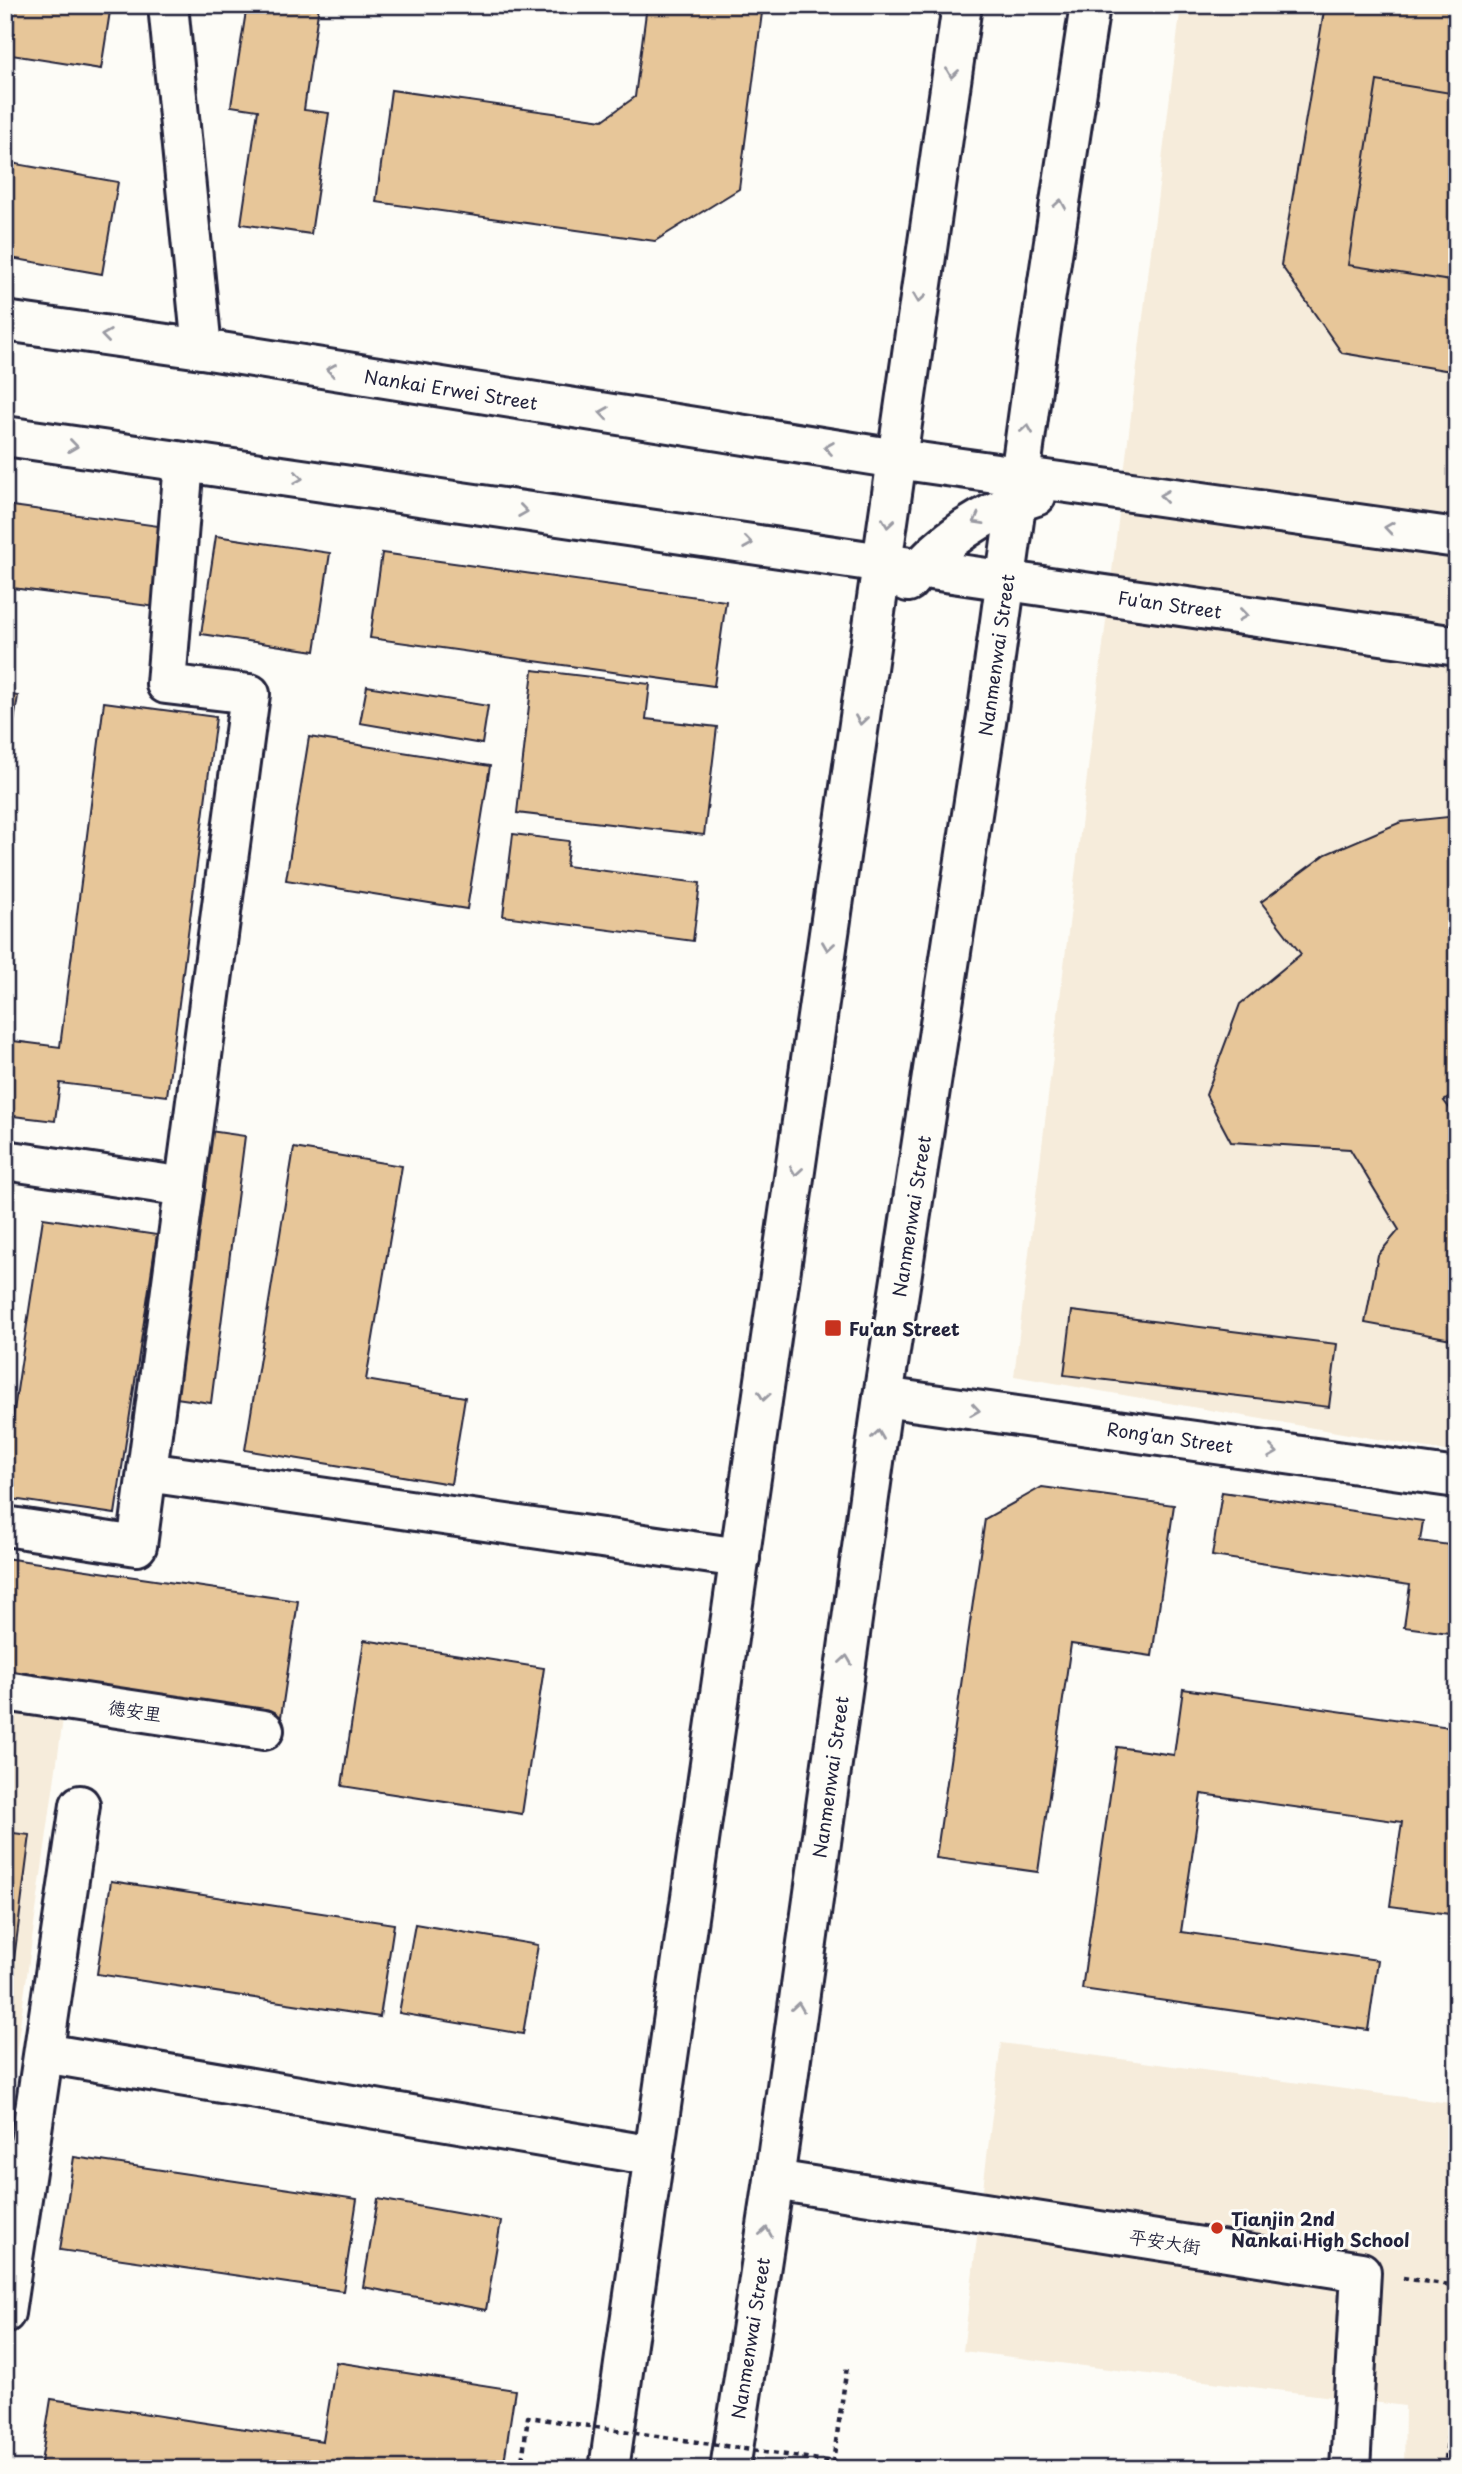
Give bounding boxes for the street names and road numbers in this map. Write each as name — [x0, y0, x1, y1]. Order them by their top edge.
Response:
street label: Nankai Erwei Street — [362, 362, 540, 416]
street label: Nanmenwai Street — [971, 572, 1021, 738]
street label: Fu'an Street — [1116, 583, 1224, 625]
street label: Nanmenwai Street — [885, 1133, 937, 1299]
street label: Rong'an Street — [1105, 1415, 1235, 1459]
street label: 德安里 — [106, 1692, 164, 1728]
street label: Nanmenwai Street — [805, 1694, 855, 1860]
street label: 平安大街 — [1127, 2222, 1203, 2260]
street label: Nanmenwai Street — [724, 2255, 776, 2421]

